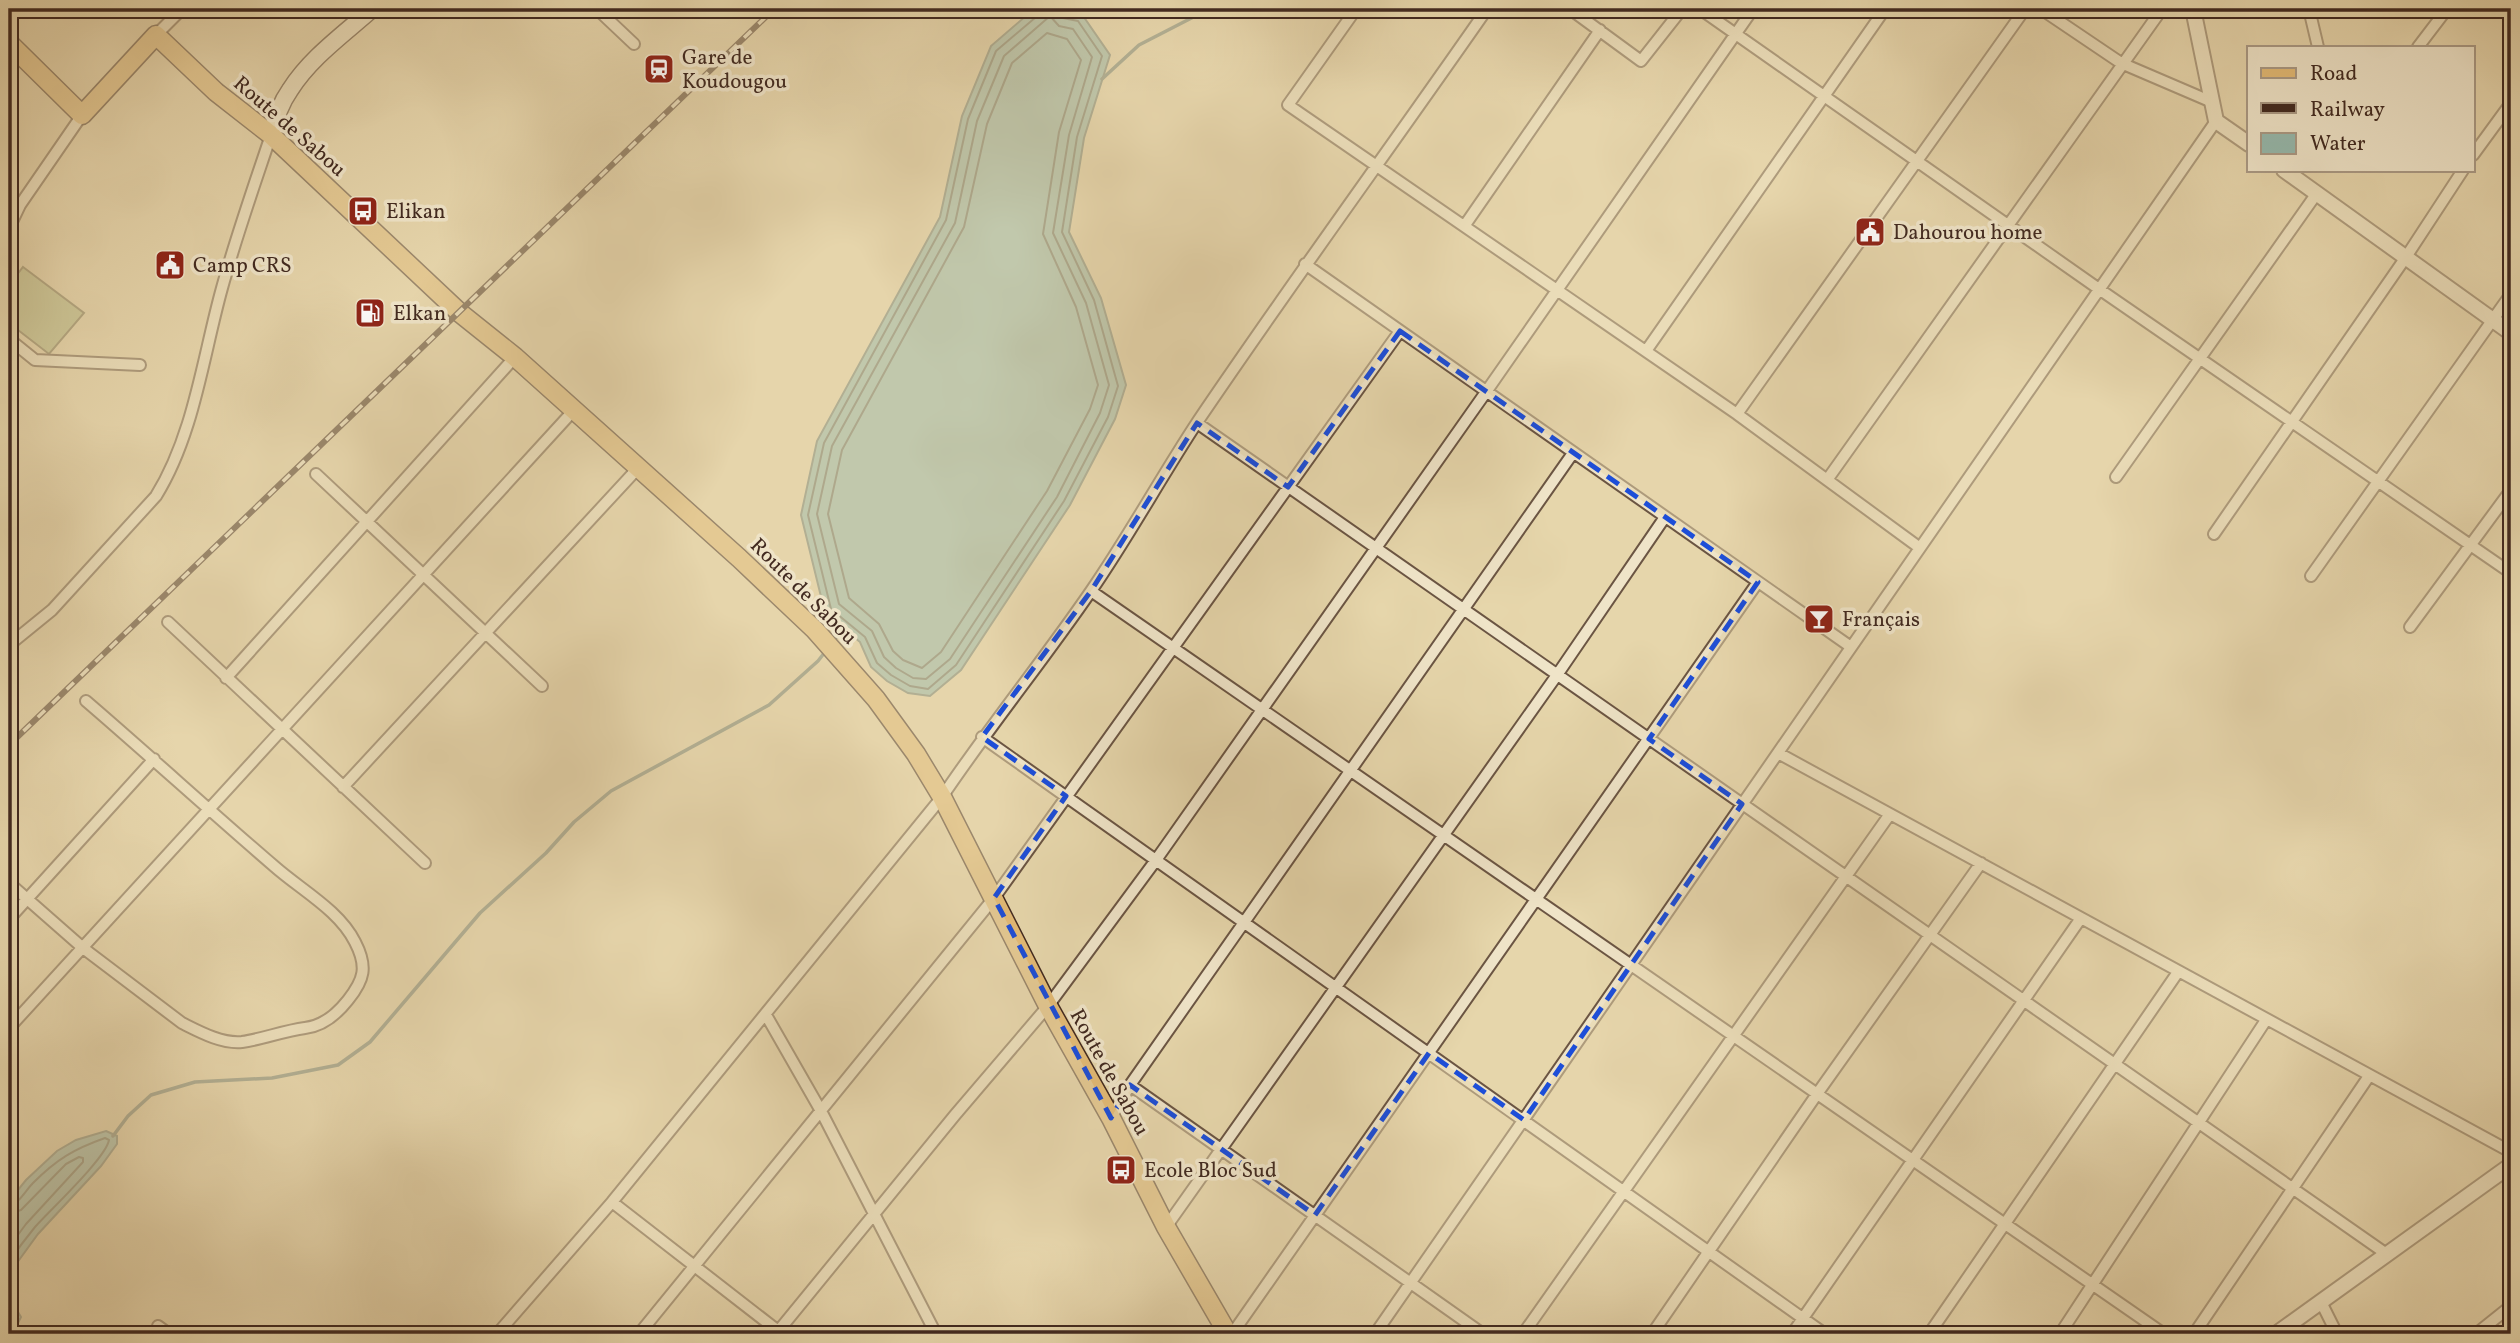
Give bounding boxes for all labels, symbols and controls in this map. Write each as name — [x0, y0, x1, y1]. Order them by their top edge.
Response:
place label: Gare de Koudougou — [682, 44, 787, 97]
legend — [2247, 46, 2474, 172]
station icon: Gare de Koudougou — [642, 52, 676, 86]
text: Road — [2310, 60, 2357, 89]
street label: Route de Sabou — [226, 70, 352, 184]
text: Railway — [2310, 96, 2386, 125]
text: Water — [2310, 130, 2366, 159]
bus stop icon: Elikan — [346, 194, 380, 228]
place label: Elikan — [386, 198, 446, 227]
public building icon: Dahourou home — [1853, 215, 1887, 249]
place label: Dahourou home — [1893, 219, 2043, 248]
public building icon: Camp CRS — [153, 248, 187, 282]
place label: Camp CRS — [193, 252, 292, 281]
fuel station icon: Elkan — [353, 296, 387, 330]
place label: Elkan — [393, 300, 446, 329]
street label: Route de Sabou — [743, 532, 863, 652]
bar icon: Français — [1802, 602, 1836, 636]
place label: Français — [1842, 606, 1920, 635]
street label: Route de Sabou — [1062, 1004, 1156, 1141]
bus stop icon: Ecole Bloc Sud — [1104, 1153, 1138, 1187]
place label: Ecole Bloc Sud — [1144, 1157, 1277, 1186]

